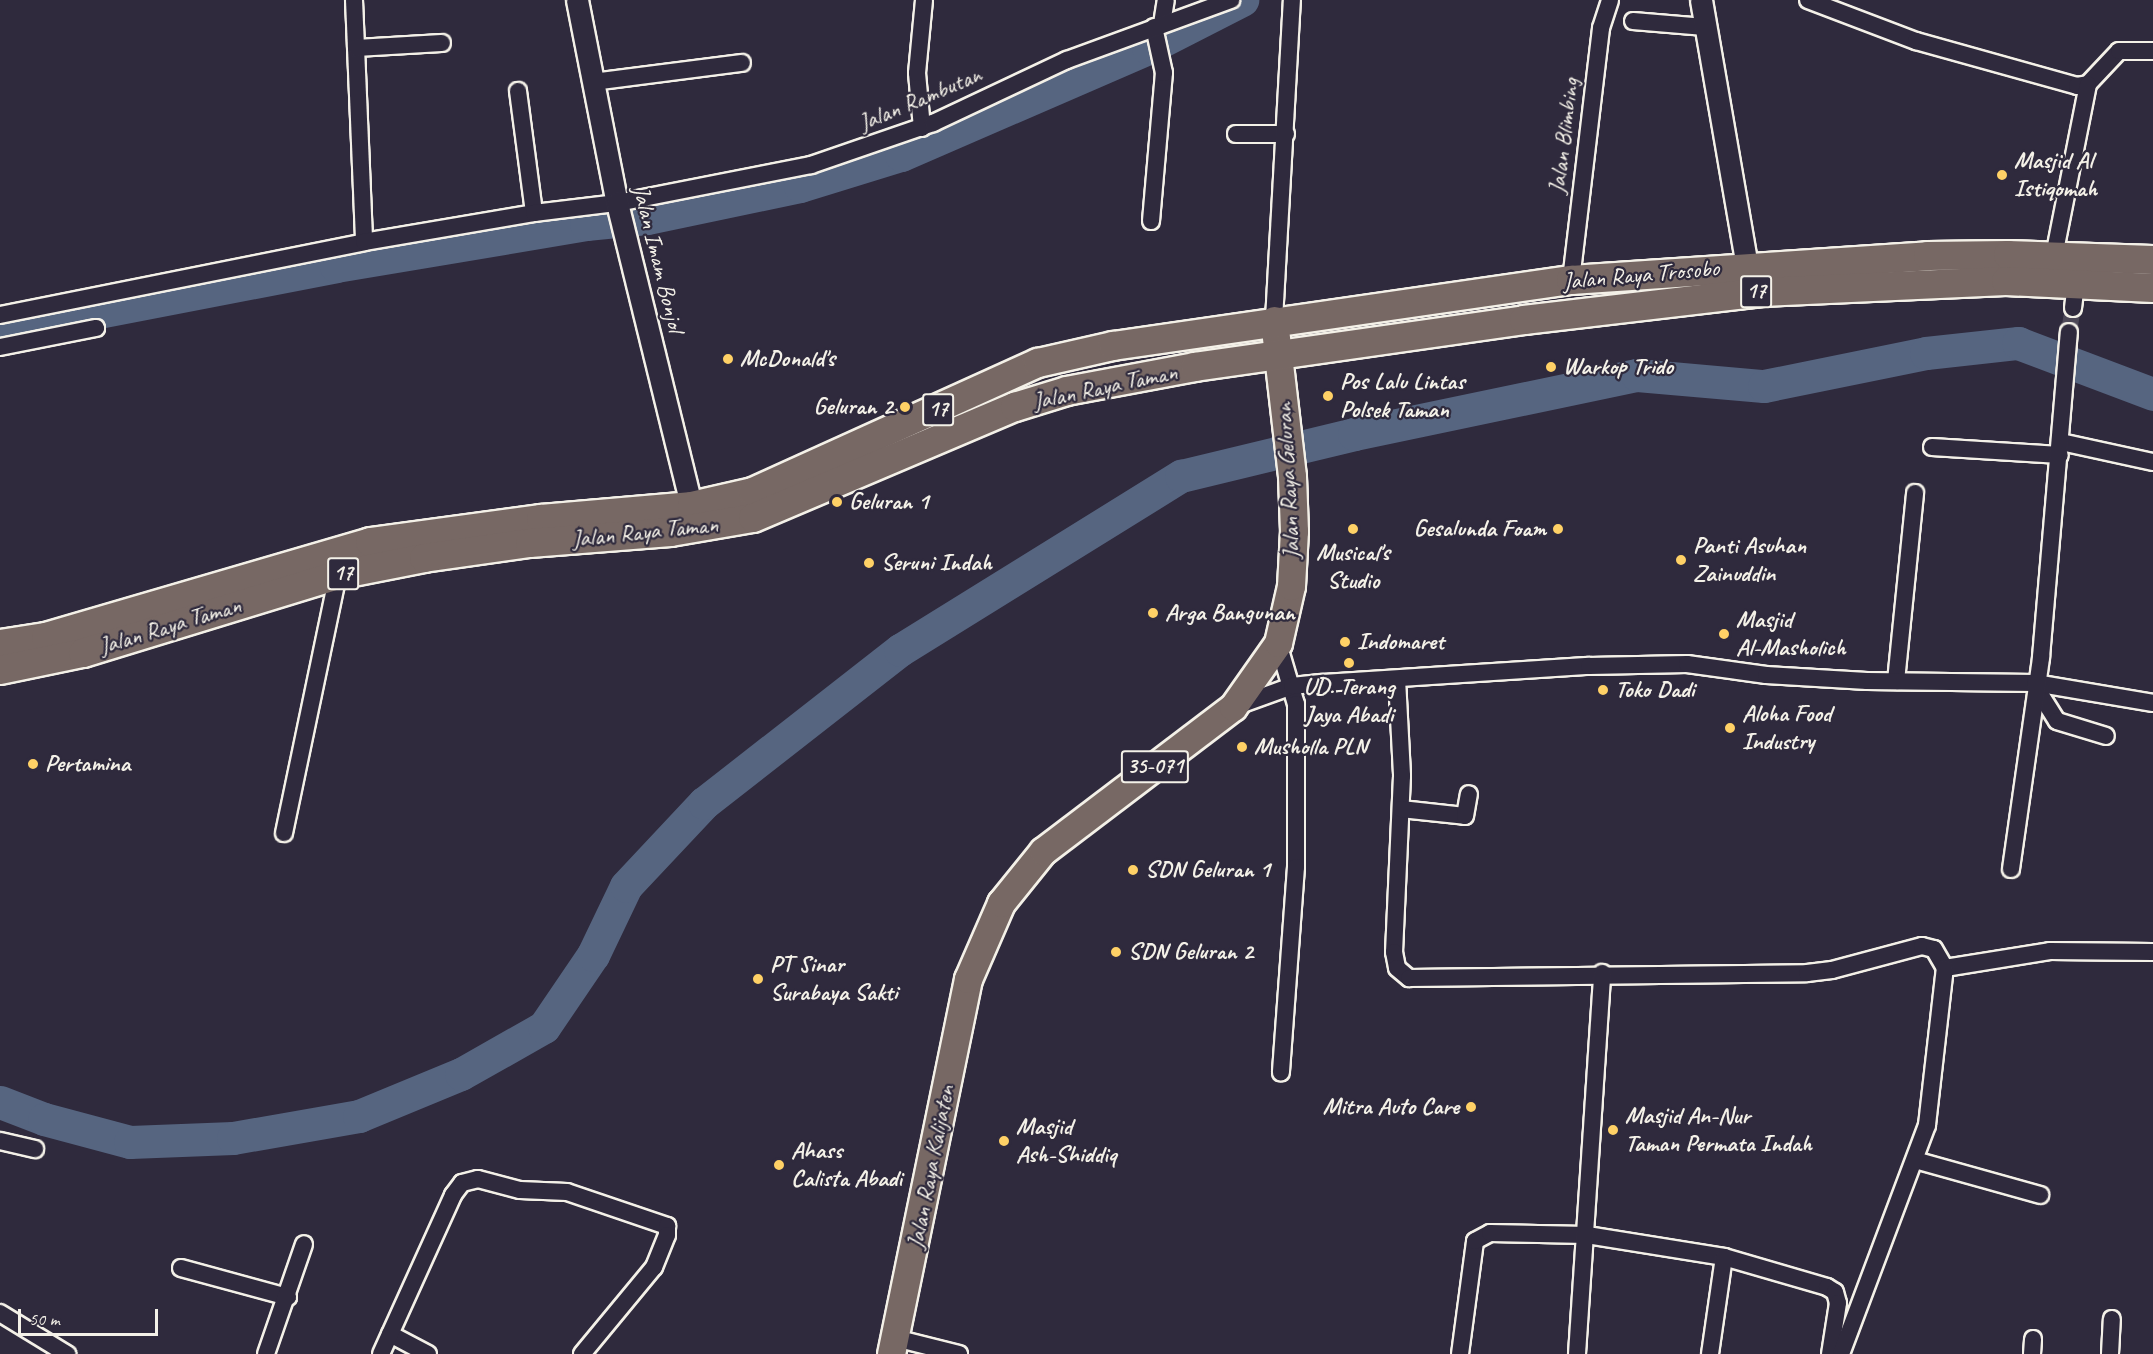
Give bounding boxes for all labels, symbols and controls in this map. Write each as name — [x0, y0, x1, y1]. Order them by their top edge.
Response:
street label: Jalan Rambutan — [853, 60, 987, 138]
street label: Jalan Blimbing — [1543, 76, 1585, 196]
place label: Masjid Al Istiqomah — [2014, 147, 2097, 203]
marker: Masjid Al Istiqomah — [1995, 168, 2009, 182]
street label: Jalan Imam Bonjol — [626, 182, 690, 336]
street label: Jalan Raya Trosobo — [1562, 254, 1720, 296]
road number: 17 — [1740, 273, 1772, 311]
place label: McDonald's — [740, 345, 835, 373]
marker: McDonald's — [721, 352, 735, 366]
place label: Warkop Trido — [1563, 353, 1673, 381]
street label: Jalan Raya Taman — [1030, 358, 1180, 416]
marker: Warkop Trido — [1544, 360, 1558, 374]
place label: Pos Lalu Lintas Polsek Taman — [1340, 368, 1466, 424]
marker: Pos Lalu Lintas Polsek Taman — [1321, 389, 1335, 403]
road number: 17 — [922, 391, 954, 429]
place label: Geluran 2 — [813, 393, 893, 421]
marker: Geluran 2 — [898, 400, 912, 414]
street label: Jalan Raya Geluran — [1270, 402, 1306, 560]
place label: Geluran 1 — [849, 488, 929, 516]
marker: Geluran 1 — [830, 495, 844, 509]
street label: Jalan Raya Taman — [570, 510, 720, 554]
place label: Gesalunda Foam — [1415, 515, 1546, 543]
marker: Musical's Studio — [1346, 522, 1360, 536]
marker: Gesalunda Foam — [1551, 522, 1565, 536]
place label: Panti Asuhan Zainuddin — [1693, 532, 1805, 588]
place label: Musical's Studio — [1316, 539, 1390, 595]
place label: Seruni Indah — [881, 549, 992, 577]
marker: Panti Asuhan Zainuddin — [1674, 553, 1688, 567]
road number: 17 — [326, 555, 360, 593]
marker: Seruni Indah — [862, 556, 876, 570]
street label: Jalan Raya Taman — [95, 591, 245, 661]
place label: Arga Bangunan — [1165, 599, 1295, 627]
marker: Arga Bangunan — [1146, 606, 1160, 620]
place label: Masjid Al-Masholich — [1736, 606, 1846, 662]
marker: Masjid Al-Masholich — [1717, 627, 1731, 641]
place label: Indomaret — [1357, 628, 1444, 656]
marker: Indomaret — [1338, 635, 1352, 649]
marker: UD. Terang Jaya Abadi — [1342, 656, 1356, 670]
place label: UD. Terang Jaya Abadi — [1303, 673, 1395, 729]
place label: Toko Dadi — [1615, 676, 1695, 704]
marker: Toko Dadi — [1596, 683, 1610, 697]
place label: Aloha Food Industry — [1742, 700, 1832, 756]
marker: Aloha Food Industry — [1723, 721, 1737, 735]
place label: Musholla PLN — [1254, 733, 1368, 761]
marker: Musholla PLN — [1235, 740, 1249, 754]
road number: 35-071 — [1120, 748, 1190, 786]
place label: Pertamina — [45, 750, 130, 778]
marker: Pertamina — [26, 757, 40, 771]
place label: SDN Geluran 1 — [1145, 856, 1270, 884]
marker: SDN Geluran 1 — [1126, 863, 1140, 877]
place label: SDN Geluran 2 — [1128, 938, 1253, 966]
marker: SDN Geluran 2 — [1109, 945, 1123, 959]
place label: PT Sinar Surabaya Sakti — [770, 951, 898, 1007]
marker: PT Sinar Surabaya Sakti — [751, 972, 765, 986]
street label: Jalan Raya Kalijaten — [901, 1083, 961, 1251]
place label: Mitra Auto Care — [1322, 1093, 1459, 1121]
marker: Mitra Auto Care — [1464, 1100, 1478, 1114]
place label: Masjid An-Nur Taman Permata Indah — [1625, 1102, 1813, 1158]
place label: Masjid Ash-Shiddiq — [1016, 1113, 1117, 1169]
marker: Masjid An-Nur Taman Permata Indah — [1606, 1123, 1620, 1137]
marker: Masjid Ash-Shiddiq — [997, 1134, 1011, 1148]
place label: Ahass Calista Abadi — [791, 1137, 902, 1193]
marker: Ahass Calista Abadi — [772, 1158, 786, 1172]
scale bar — [21, 1297, 160, 1335]
text: 50 m — [29, 1308, 60, 1330]

